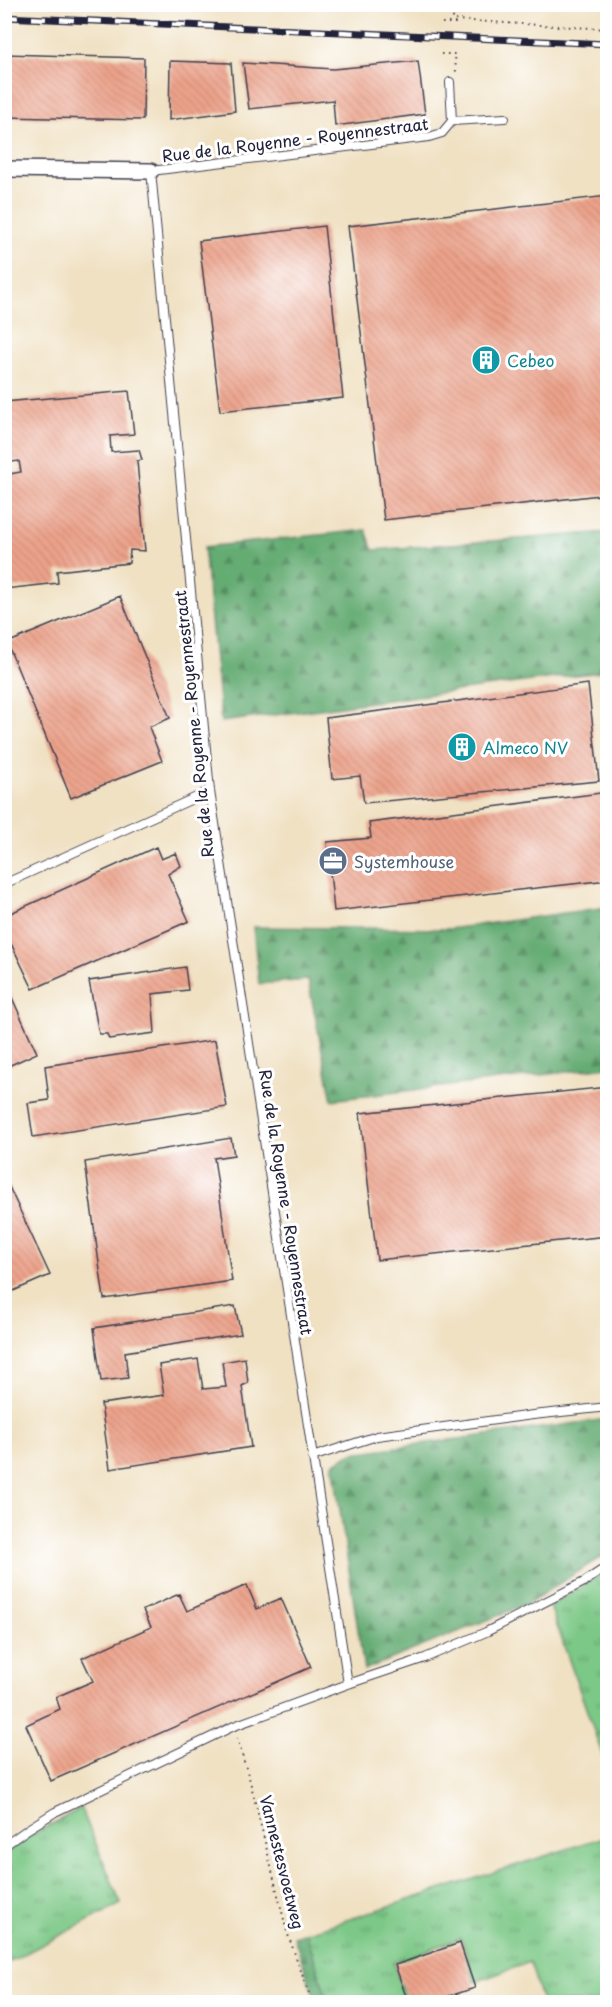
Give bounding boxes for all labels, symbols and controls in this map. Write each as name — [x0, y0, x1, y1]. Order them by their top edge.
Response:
street label: Rue de la Royenne - Royennestraat — [160, 111, 430, 167]
building icon: Cebeo — [470, 344, 502, 376]
place label: Cebeo — [507, 348, 555, 372]
street label: Rue de la Royenne - Royennestraat — [167, 589, 219, 859]
building icon: Almeco NV — [446, 731, 478, 763]
place label: Almeco NV — [483, 735, 568, 759]
office icon: Systemhouse — [317, 845, 349, 877]
place label: Systemhouse — [354, 849, 454, 873]
street label: Rue de la Royenne - Royennestraat — [254, 1068, 320, 1337]
street label: Vannestesvoetweg — [255, 1792, 311, 1932]

